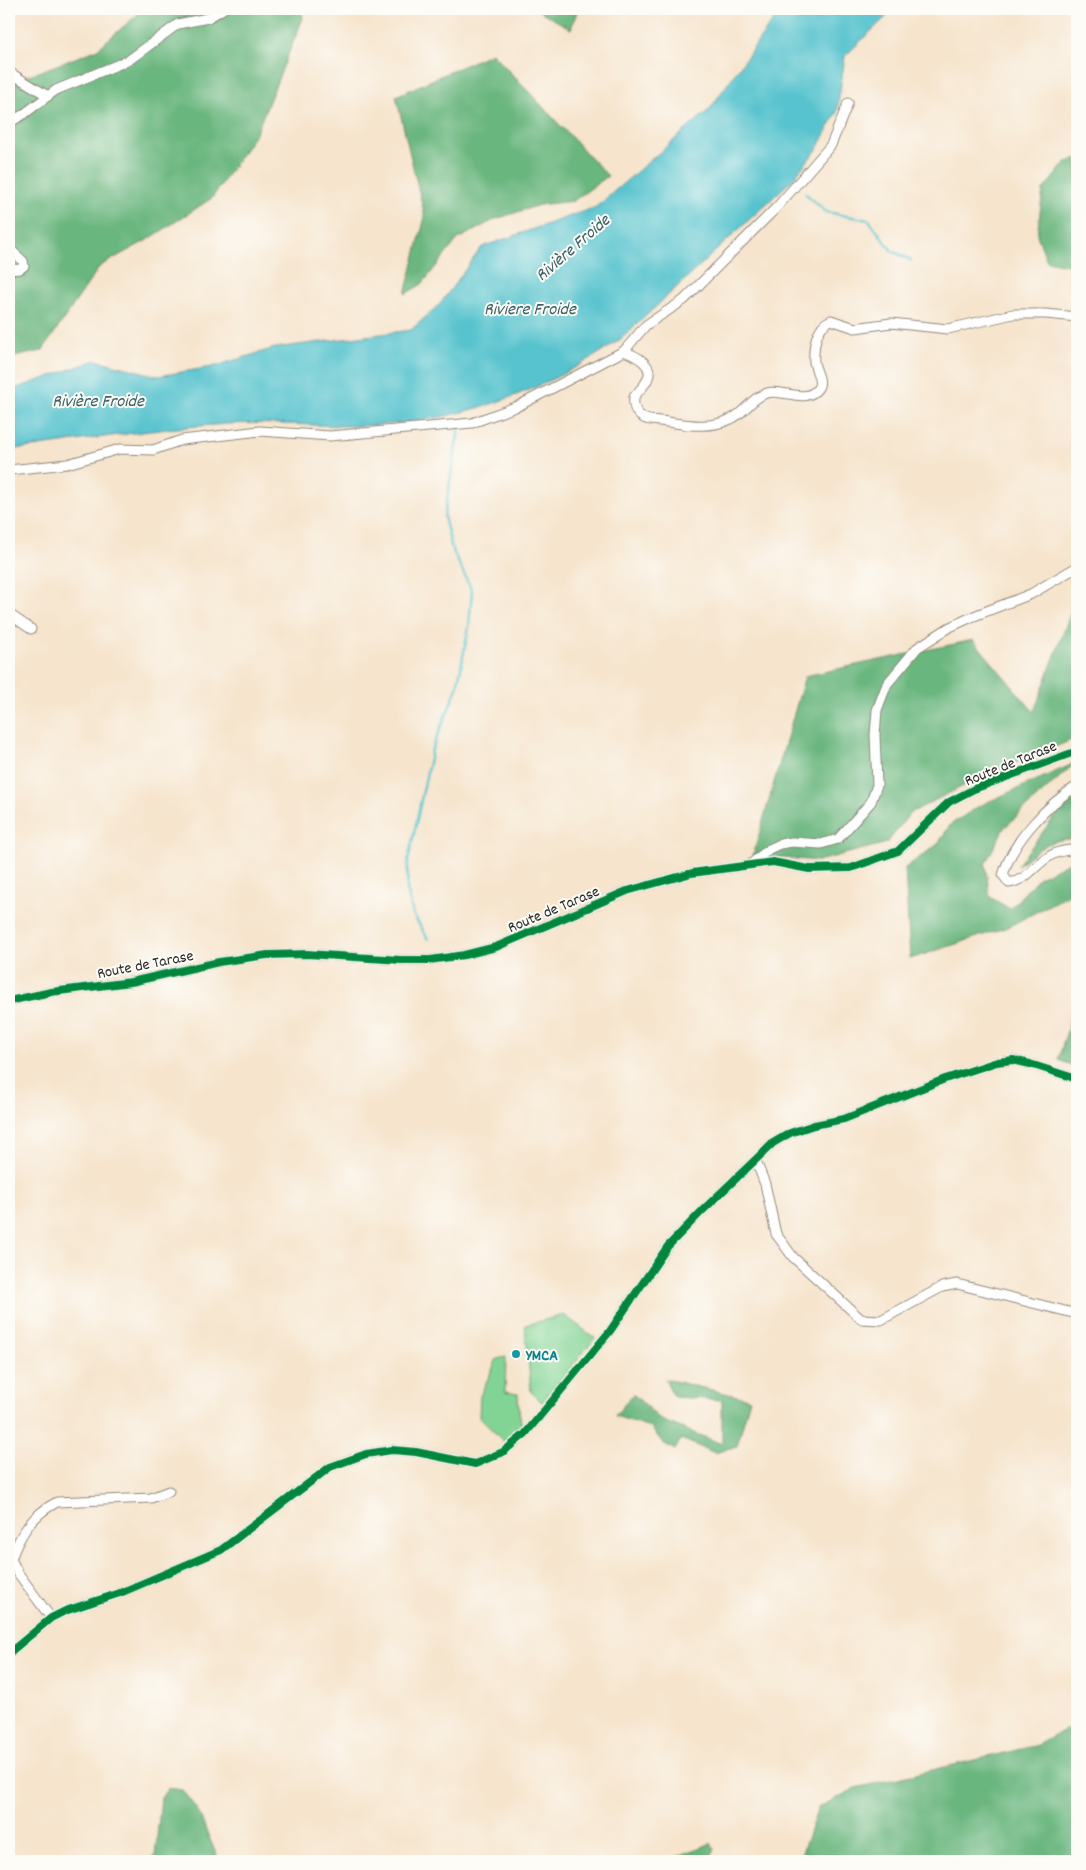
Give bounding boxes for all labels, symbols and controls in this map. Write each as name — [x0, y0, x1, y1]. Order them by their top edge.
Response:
water label: Rivière Froide — [531, 209, 617, 288]
water label: Riviere Froide — [484, 298, 577, 323]
water label: Rivière Froide — [52, 390, 145, 415]
street label: Route de Tarase — [961, 735, 1061, 793]
street label: Route de Tarase — [504, 881, 603, 940]
street label: Route de Tarase — [95, 945, 196, 986]
place label: YMCA — [525, 1345, 558, 1368]
marker: YMCA — [510, 1348, 522, 1360]

